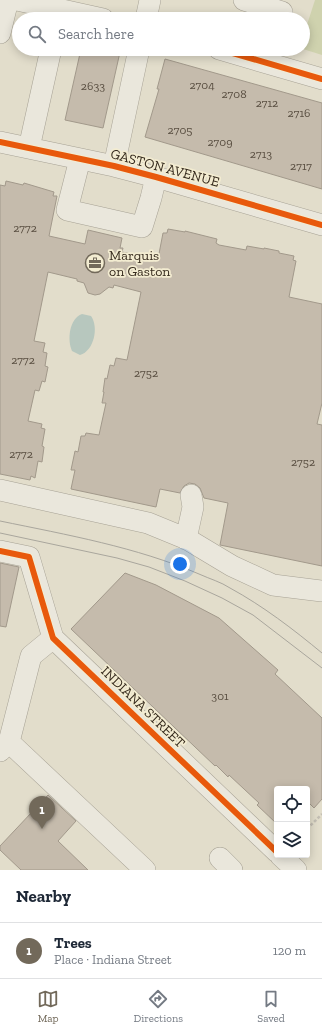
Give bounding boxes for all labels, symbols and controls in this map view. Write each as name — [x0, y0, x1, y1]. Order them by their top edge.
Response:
search box — [12, 12, 310, 56]
icon: search — [26, 23, 48, 45]
text: Search here — [58, 25, 134, 43]
house number: 2704 — [189, 78, 215, 92]
house number: 2633 — [81, 79, 105, 93]
house number: 2708 — [221, 87, 247, 101]
house number: 2712 — [256, 96, 278, 110]
house number: 2716 — [288, 106, 310, 120]
house number: 2705 — [168, 123, 192, 137]
house number: 2709 — [207, 135, 233, 149]
street label: GASTON AVENUE — [109, 145, 221, 191]
house number: 2713 — [250, 147, 272, 161]
house number: 2717 — [290, 159, 312, 173]
house number: 2772 — [13, 221, 37, 235]
place label: Marquis on Gaston — [109, 247, 170, 280]
office icon: Marquis on Gaston — [84, 252, 106, 274]
house number: 2772 — [11, 353, 35, 367]
house number: 2752 — [134, 366, 158, 380]
house number: 2772 — [9, 447, 33, 461]
house number: 2752 — [291, 455, 315, 469]
your location — [170, 554, 190, 574]
street label: INDIANA STREET — [98, 663, 189, 752]
house number: 301 — [211, 689, 229, 703]
map controls — [274, 786, 310, 858]
button: locate — [274, 786, 310, 822]
pin: 1 — [29, 796, 55, 829]
button: layers — [274, 822, 310, 858]
text: Nearby — [16, 886, 71, 906]
text: Trees — [54, 934, 92, 952]
text: 1 — [26, 943, 32, 958]
text: 120 m — [273, 943, 306, 958]
text: Place · Indiana Street — [54, 952, 172, 967]
tab: Map — [37, 988, 59, 1025]
tab: Directions — [133, 988, 183, 1025]
tab: Saved — [257, 988, 285, 1025]

